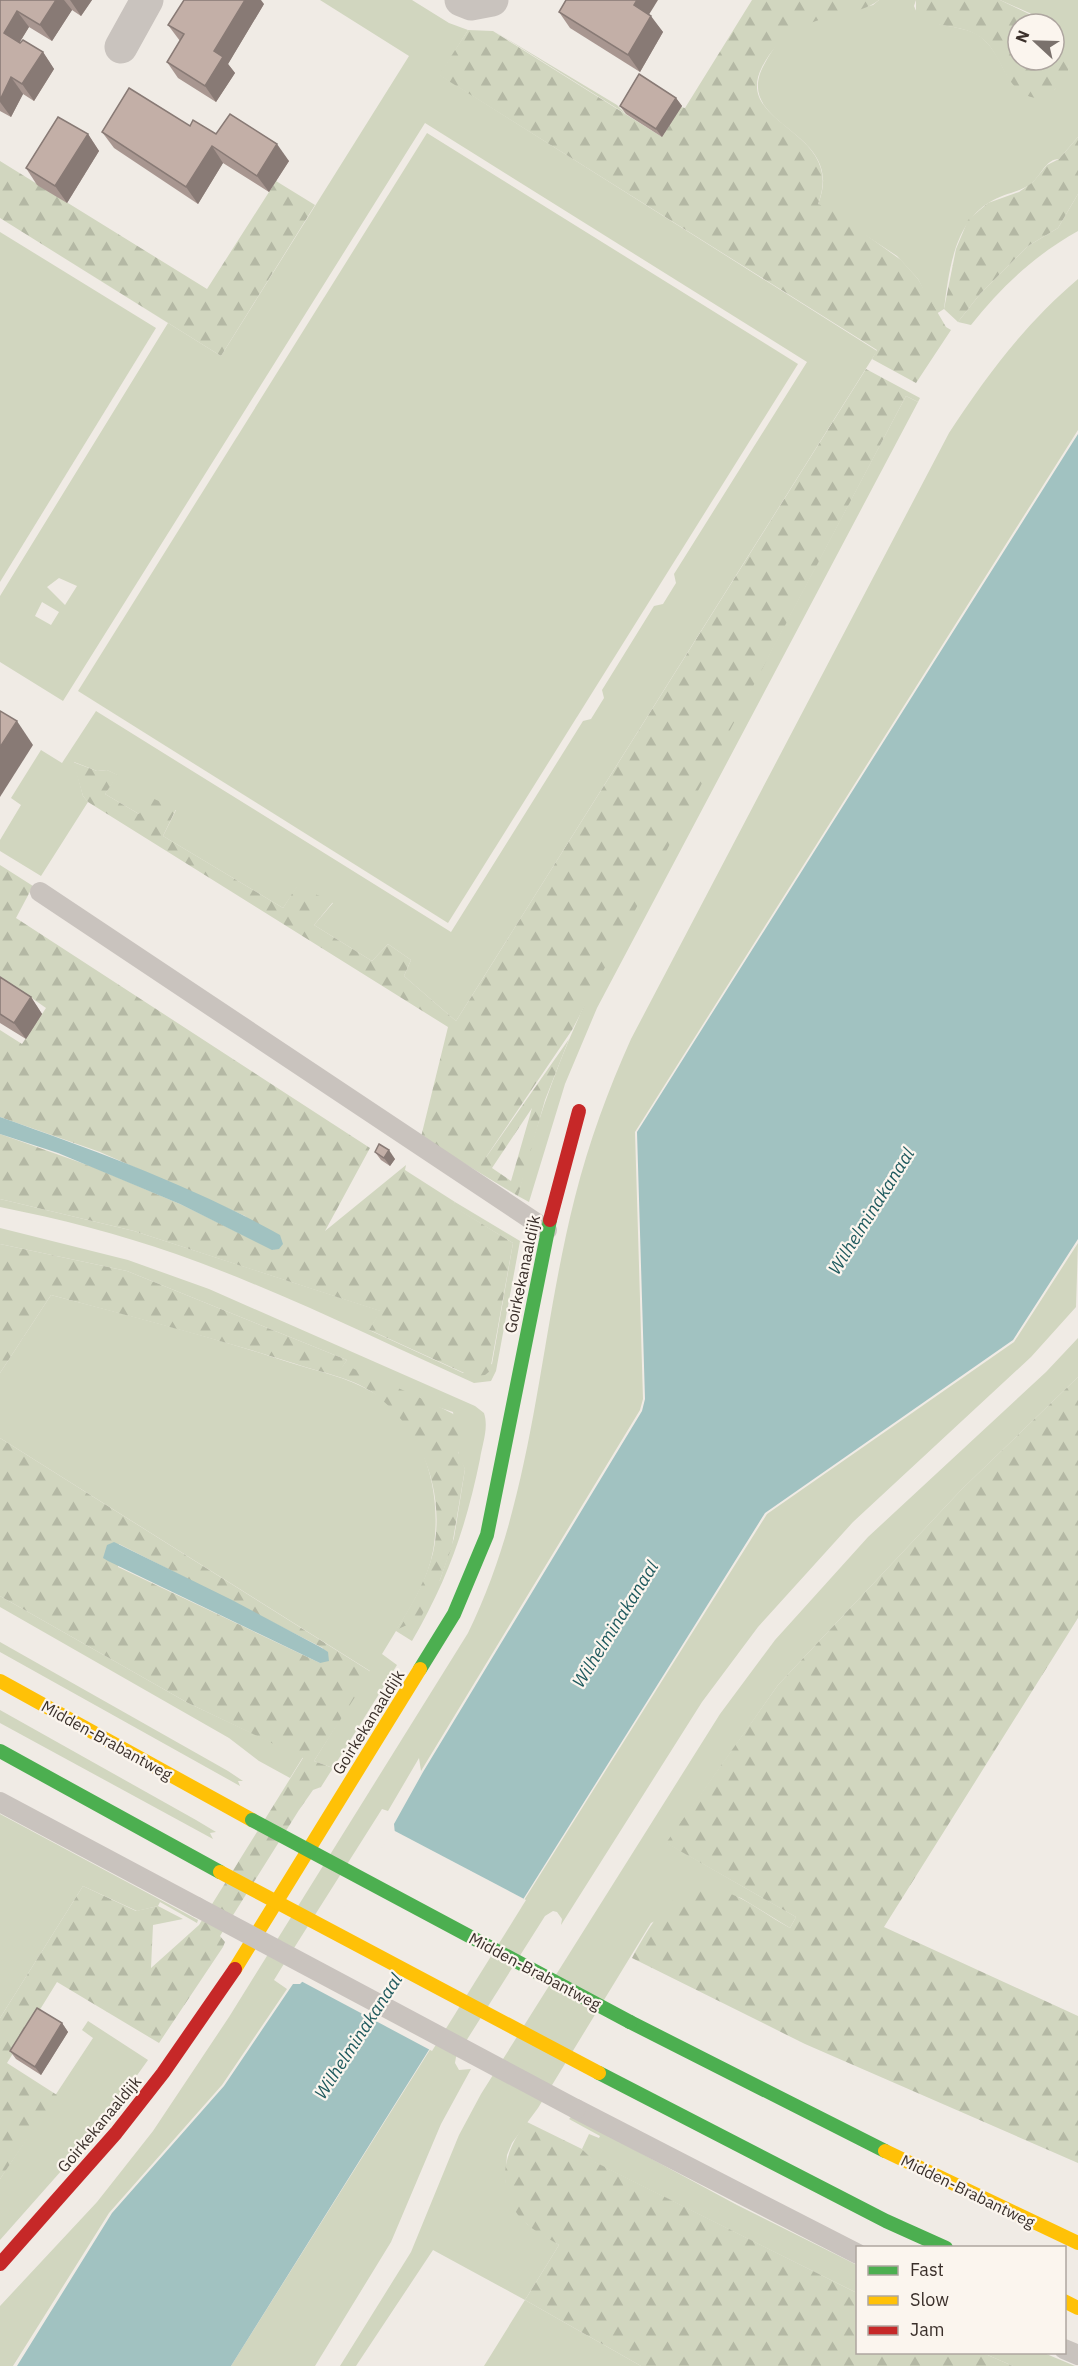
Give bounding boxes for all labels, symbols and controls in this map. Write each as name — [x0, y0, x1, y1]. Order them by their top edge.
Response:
north arrow — [1006, 12, 1066, 72]
text: N — [1011, 27, 1034, 46]
water label: Wilhelminakanaal — [823, 1143, 919, 1279]
street label: Goirkekanaaldijk — [500, 1213, 544, 1335]
water label: Wilhelminakanaal — [567, 1556, 663, 1692]
street label: Goirkekanaaldijk — [328, 1665, 409, 1778]
street label: Midden-Brabantweg — [38, 1696, 176, 1785]
street label: Midden-Brabantweg — [466, 1928, 605, 2014]
water label: Wilhelminakanaal — [309, 1969, 407, 2103]
street label: Goirkekanaaldijk — [53, 2071, 146, 2176]
street label: Midden-Brabantweg — [898, 2150, 1039, 2232]
legend — [856, 2246, 1066, 2354]
text: Fast — [910, 2258, 944, 2281]
text: Slow — [910, 2288, 949, 2311]
text: Jam — [910, 2318, 945, 2341]

